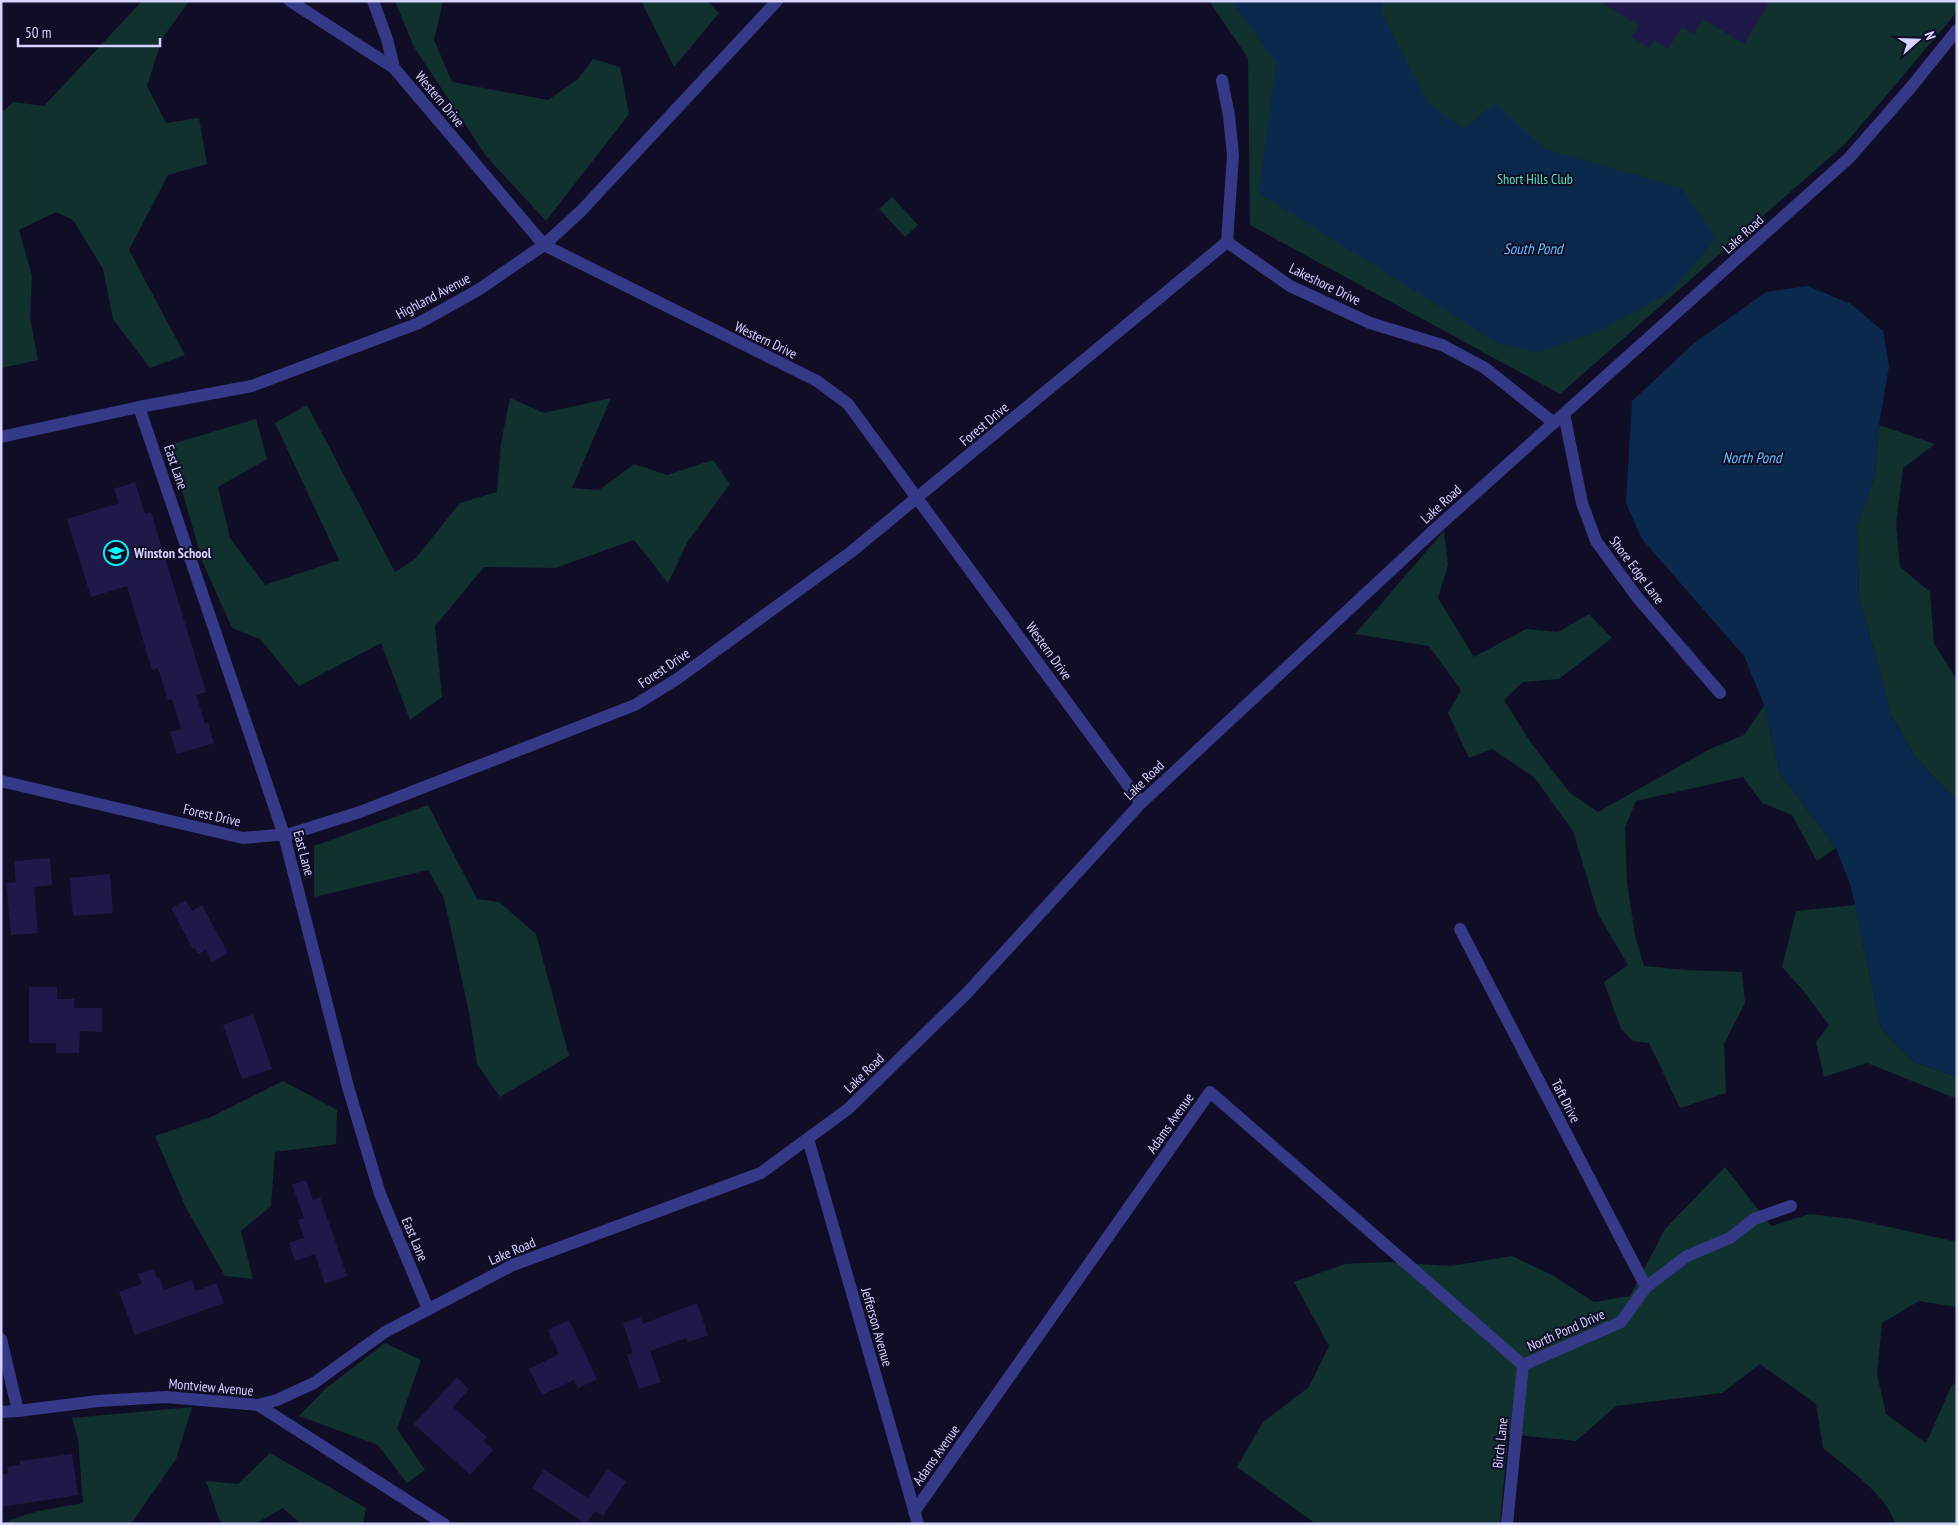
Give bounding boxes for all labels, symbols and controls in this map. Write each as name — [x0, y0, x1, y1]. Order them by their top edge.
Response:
scale bar — [18, 15, 160, 47]
north arrow — [1893, 15, 1943, 65]
text: 50 m — [25, 23, 51, 42]
text: N — [1920, 29, 1940, 42]
street label: Western Drive — [411, 67, 469, 131]
park label: Short Hills Club — [1497, 170, 1573, 188]
street label: Lake Road — [1719, 211, 1767, 257]
water label: South Pond — [1503, 239, 1565, 258]
street label: Lakeshore Drive — [1286, 259, 1364, 309]
street label: Highland Avenue — [393, 269, 474, 323]
street label: Western Drive — [732, 317, 800, 363]
street label: Forest Drive — [956, 398, 1012, 450]
street label: East Lane — [160, 442, 192, 492]
water label: North Pond — [1723, 448, 1784, 467]
street label: Lake Road — [1417, 481, 1465, 527]
street label: Shore Edge Lane — [1605, 532, 1669, 608]
school or university icon: Winston School — [103, 540, 129, 566]
place label: Winston School — [133, 544, 212, 562]
street label: Western Drive — [1022, 618, 1076, 684]
street label: Forest Drive — [635, 644, 693, 692]
street label: Lake Road — [1120, 756, 1168, 804]
street label: Forest Drive — [182, 800, 243, 830]
street label: East Lane — [289, 828, 319, 878]
street label: Lake Road — [840, 1049, 888, 1097]
street label: Taft Drive — [1547, 1076, 1585, 1126]
street label: Adams Avenue — [1143, 1089, 1198, 1157]
street label: East Lane — [398, 1214, 432, 1264]
street label: Lake Road — [486, 1233, 538, 1269]
street label: Jefferson Avenue — [857, 1285, 897, 1369]
street label: North Pond Drive — [1524, 1305, 1608, 1355]
street label: Montview Avenue — [168, 1374, 254, 1400]
street label: Birch Lane — [1488, 1417, 1512, 1469]
street label: Adams Avenue — [909, 1421, 964, 1489]

